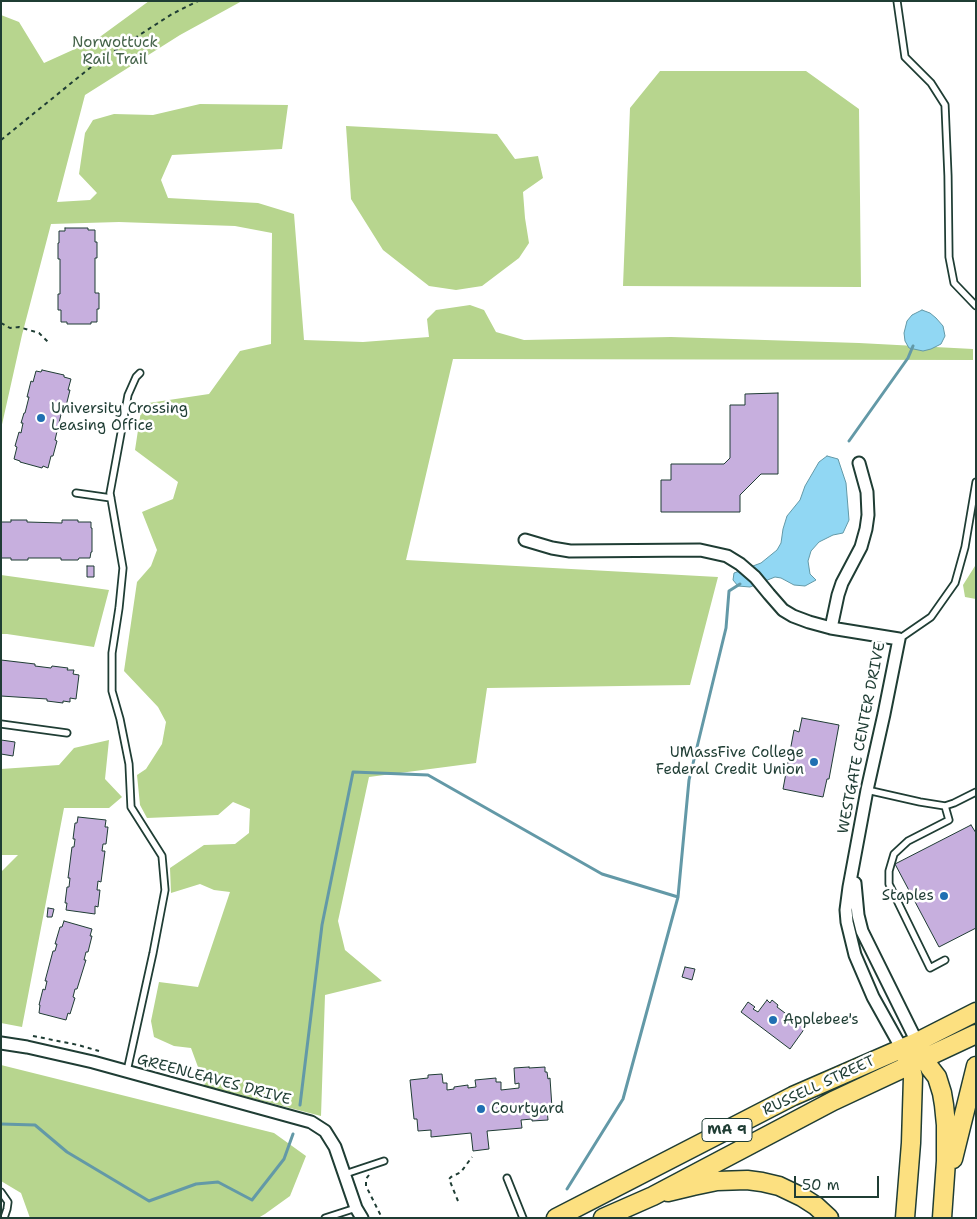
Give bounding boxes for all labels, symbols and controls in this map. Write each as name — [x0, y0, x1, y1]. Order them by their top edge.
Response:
park label: Norwottuck Rail Trail — [72, 34, 158, 69]
place label: University Crossing Leasing Office — [51, 400, 188, 435]
marker: University Crossing Leasing Office — [35, 412, 47, 424]
street label: WESTGATE CENTER DRIVE — [835, 641, 889, 835]
place label: UMassFive College Federal Credit Union — [656, 744, 804, 779]
marker: UMassFive College Federal Credit Union — [808, 756, 820, 768]
place label: Staples — [882, 887, 934, 905]
marker: Staples — [938, 890, 950, 902]
place label: Applebee's — [783, 1011, 859, 1029]
marker: Applebee's — [767, 1014, 779, 1026]
street label: GREENLEAVES DRIVE — [135, 1051, 293, 1109]
street label: RUSSELL STREET — [760, 1052, 878, 1120]
place label: Courtyard — [491, 1100, 564, 1118]
marker: Courtyard — [475, 1103, 487, 1115]
road number: MA 9 — [702, 1118, 752, 1142]
scale bar — [797, 1166, 882, 1198]
text: 50 m — [802, 1175, 840, 1195]

